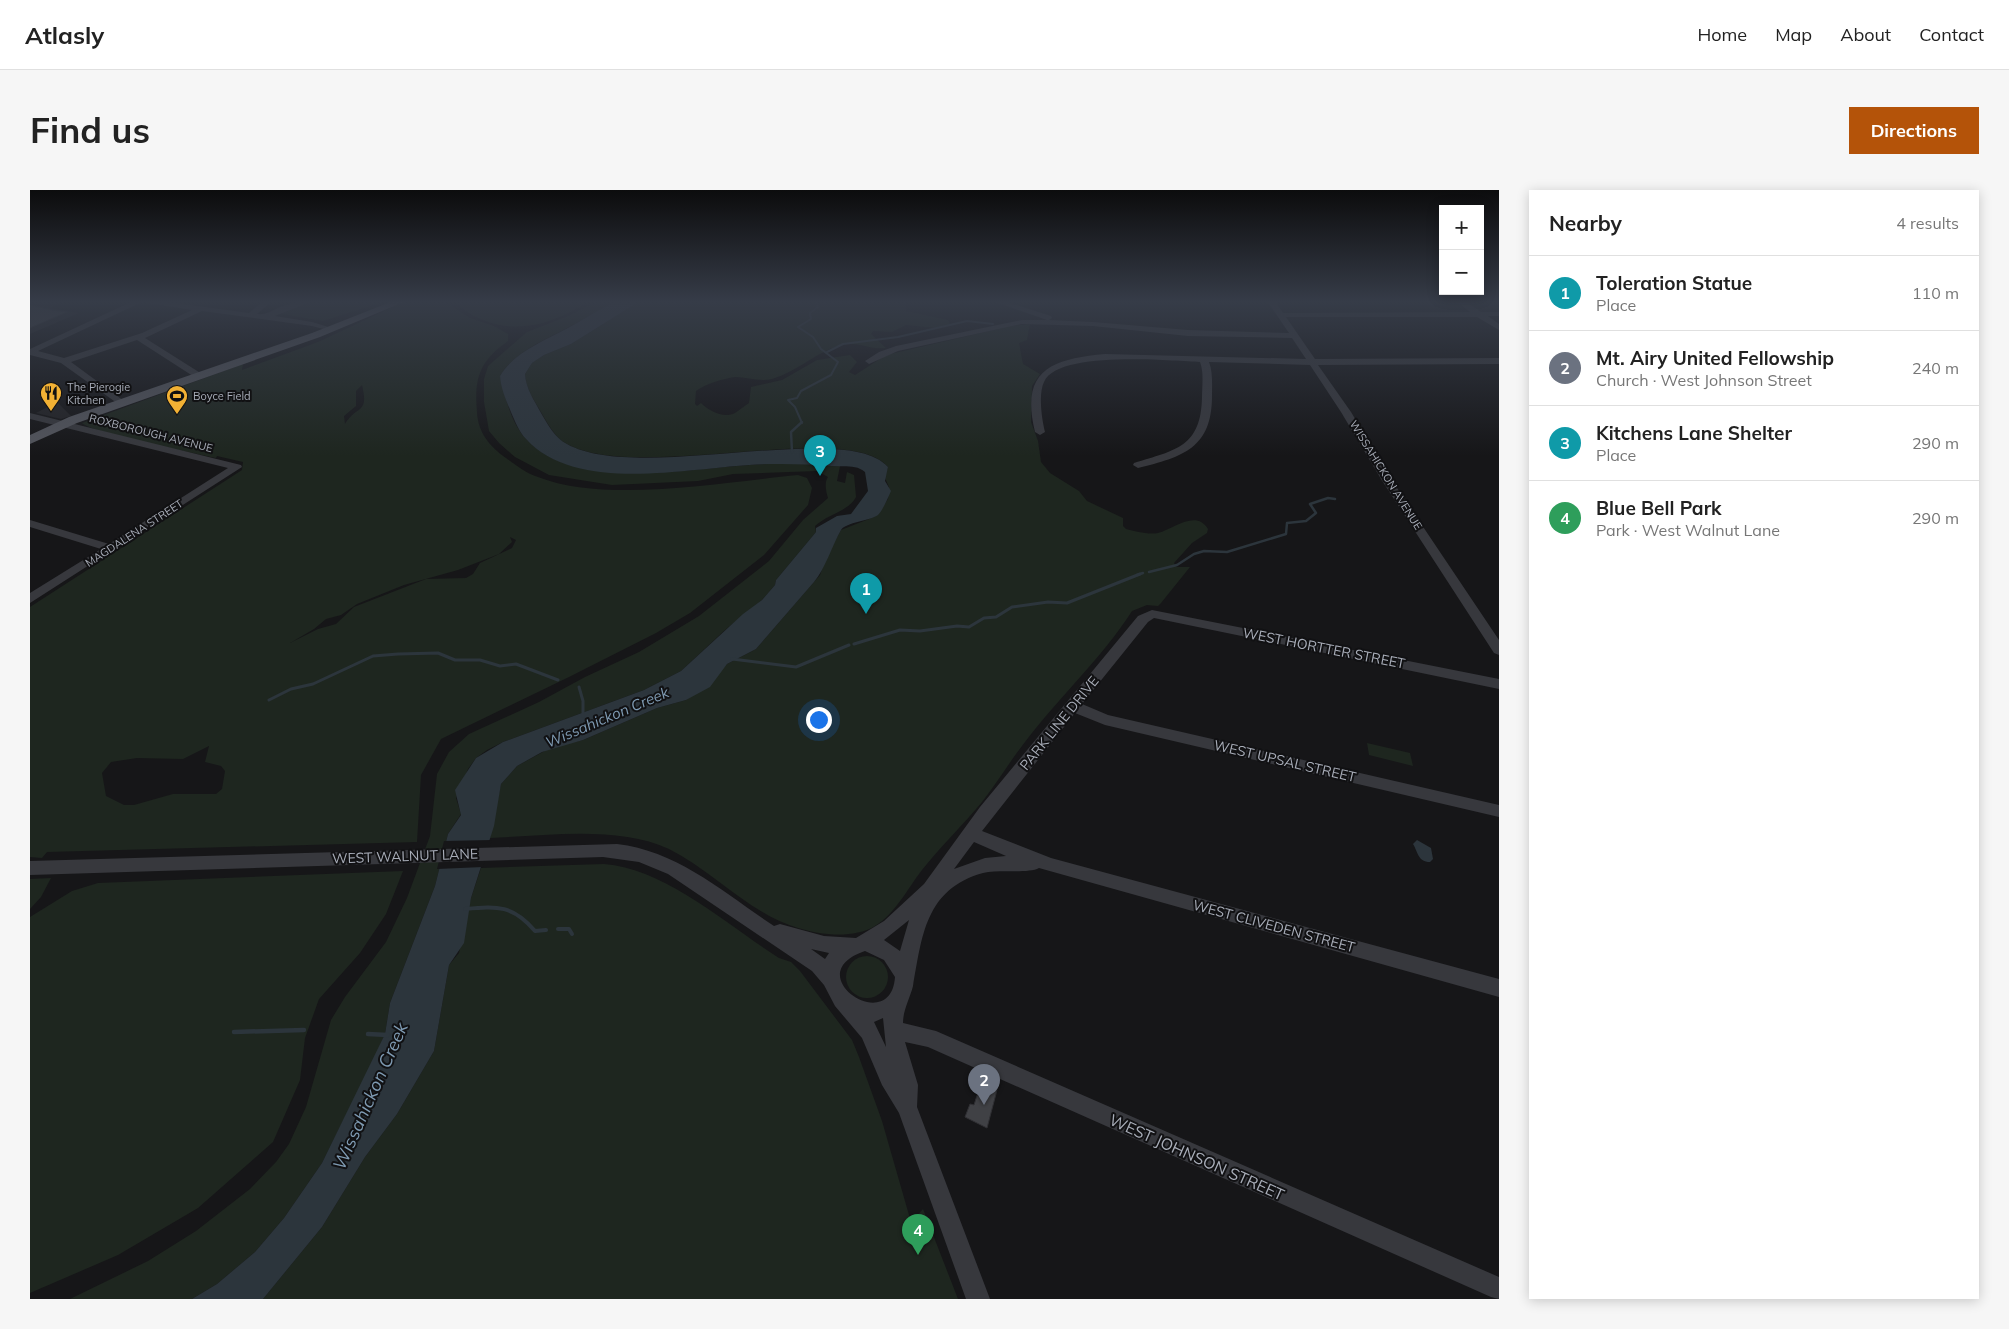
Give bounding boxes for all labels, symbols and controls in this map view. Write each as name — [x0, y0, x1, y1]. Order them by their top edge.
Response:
text: Atlasly — [25, 20, 104, 50]
text: Home — [1697, 23, 1747, 46]
text: Map — [1775, 23, 1812, 46]
text: About — [1840, 23, 1891, 46]
text: Contact — [1919, 23, 1984, 46]
button: Directions — [1849, 107, 1979, 154]
text: Find us — [30, 108, 150, 152]
map controls — [1439, 205, 1484, 295]
button: + — [1439, 205, 1484, 250]
text: Nearby — [1549, 210, 1622, 236]
text: 4 results — [1896, 213, 1959, 233]
button: − — [1439, 250, 1484, 295]
text: Toleration Statue — [1596, 271, 1752, 295]
text: 1 — [1560, 283, 1570, 303]
text: 110 m — [1912, 283, 1959, 303]
text: Place — [1596, 295, 1636, 315]
text: Mt. Airy United Fellowship — [1596, 346, 1834, 370]
text: 2 — [1560, 358, 1570, 378]
text: 240 m — [1912, 358, 1959, 378]
text: Church · West Johnson Street — [1596, 370, 1812, 390]
place label: The Pierogie Kitchen — [67, 380, 130, 407]
restaurant icon: The Pierogie Kitchen — [39, 381, 63, 412]
sports icon: Boyce Field — [165, 384, 189, 415]
place label: Boyce Field — [193, 389, 251, 403]
street label: ROXBOROUGH AVENUE — [88, 411, 214, 455]
street label: WISSAHICKON AVENUE — [1347, 418, 1425, 532]
text: Kitchens Lane Shelter — [1596, 421, 1792, 445]
text: 3 — [1560, 433, 1570, 453]
text: 290 m — [1912, 433, 1959, 453]
pin: 3 — [804, 435, 836, 476]
text: Place — [1596, 445, 1636, 465]
street label: MAGDALENA STREET — [83, 496, 186, 570]
text: Blue Bell Park — [1596, 496, 1722, 520]
text: 4 — [1560, 508, 1570, 528]
text: 290 m — [1912, 508, 1959, 528]
text: Park · West Walnut Lane — [1596, 520, 1780, 540]
pin: 1 — [850, 573, 882, 614]
street label: WEST HORTTER STREET — [1241, 623, 1407, 673]
street label: PARK LINE DRIVE — [1016, 672, 1102, 774]
water label: Wissahickon Creek — [542, 682, 673, 752]
your location — [806, 707, 832, 733]
street label: WEST UPSAL STREET — [1212, 736, 1358, 786]
street label: WEST WALNUT LANE — [332, 844, 478, 868]
street label: WEST CLIVEDEN STREET — [1191, 896, 1358, 956]
water label: Wissahickon Creek — [327, 1018, 413, 1173]
pin: 2 — [968, 1064, 1000, 1105]
street label: WEST JOHNSON STREET — [1106, 1109, 1288, 1205]
pin: 4 — [902, 1214, 934, 1255]

